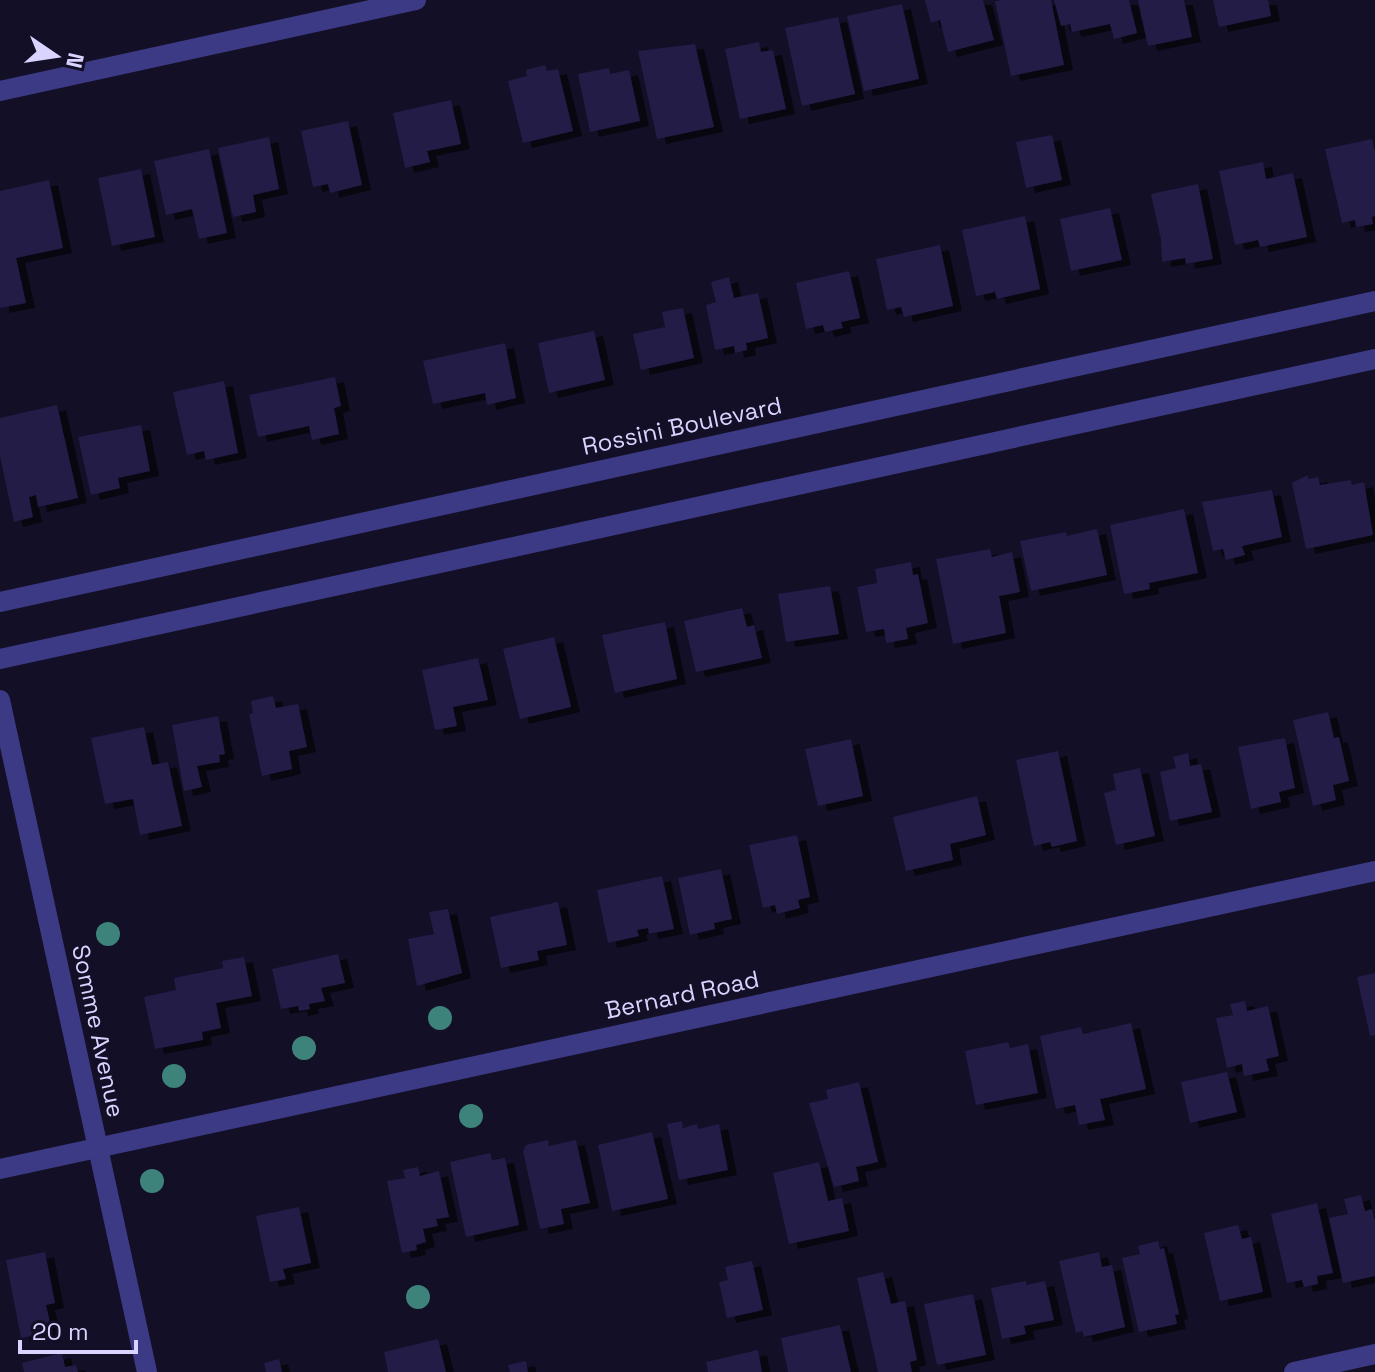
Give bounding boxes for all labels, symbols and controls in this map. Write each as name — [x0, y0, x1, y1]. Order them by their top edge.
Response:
north arrow — [16, 16, 96, 96]
text: N — [60, 50, 91, 71]
street label: Rossini Boulevard — [579, 389, 785, 462]
street label: Somme Avenue — [65, 942, 132, 1120]
street label: Bernard Road — [602, 963, 762, 1026]
scale bar — [20, 1304, 136, 1354]
text: 20 m — [32, 1316, 89, 1347]

